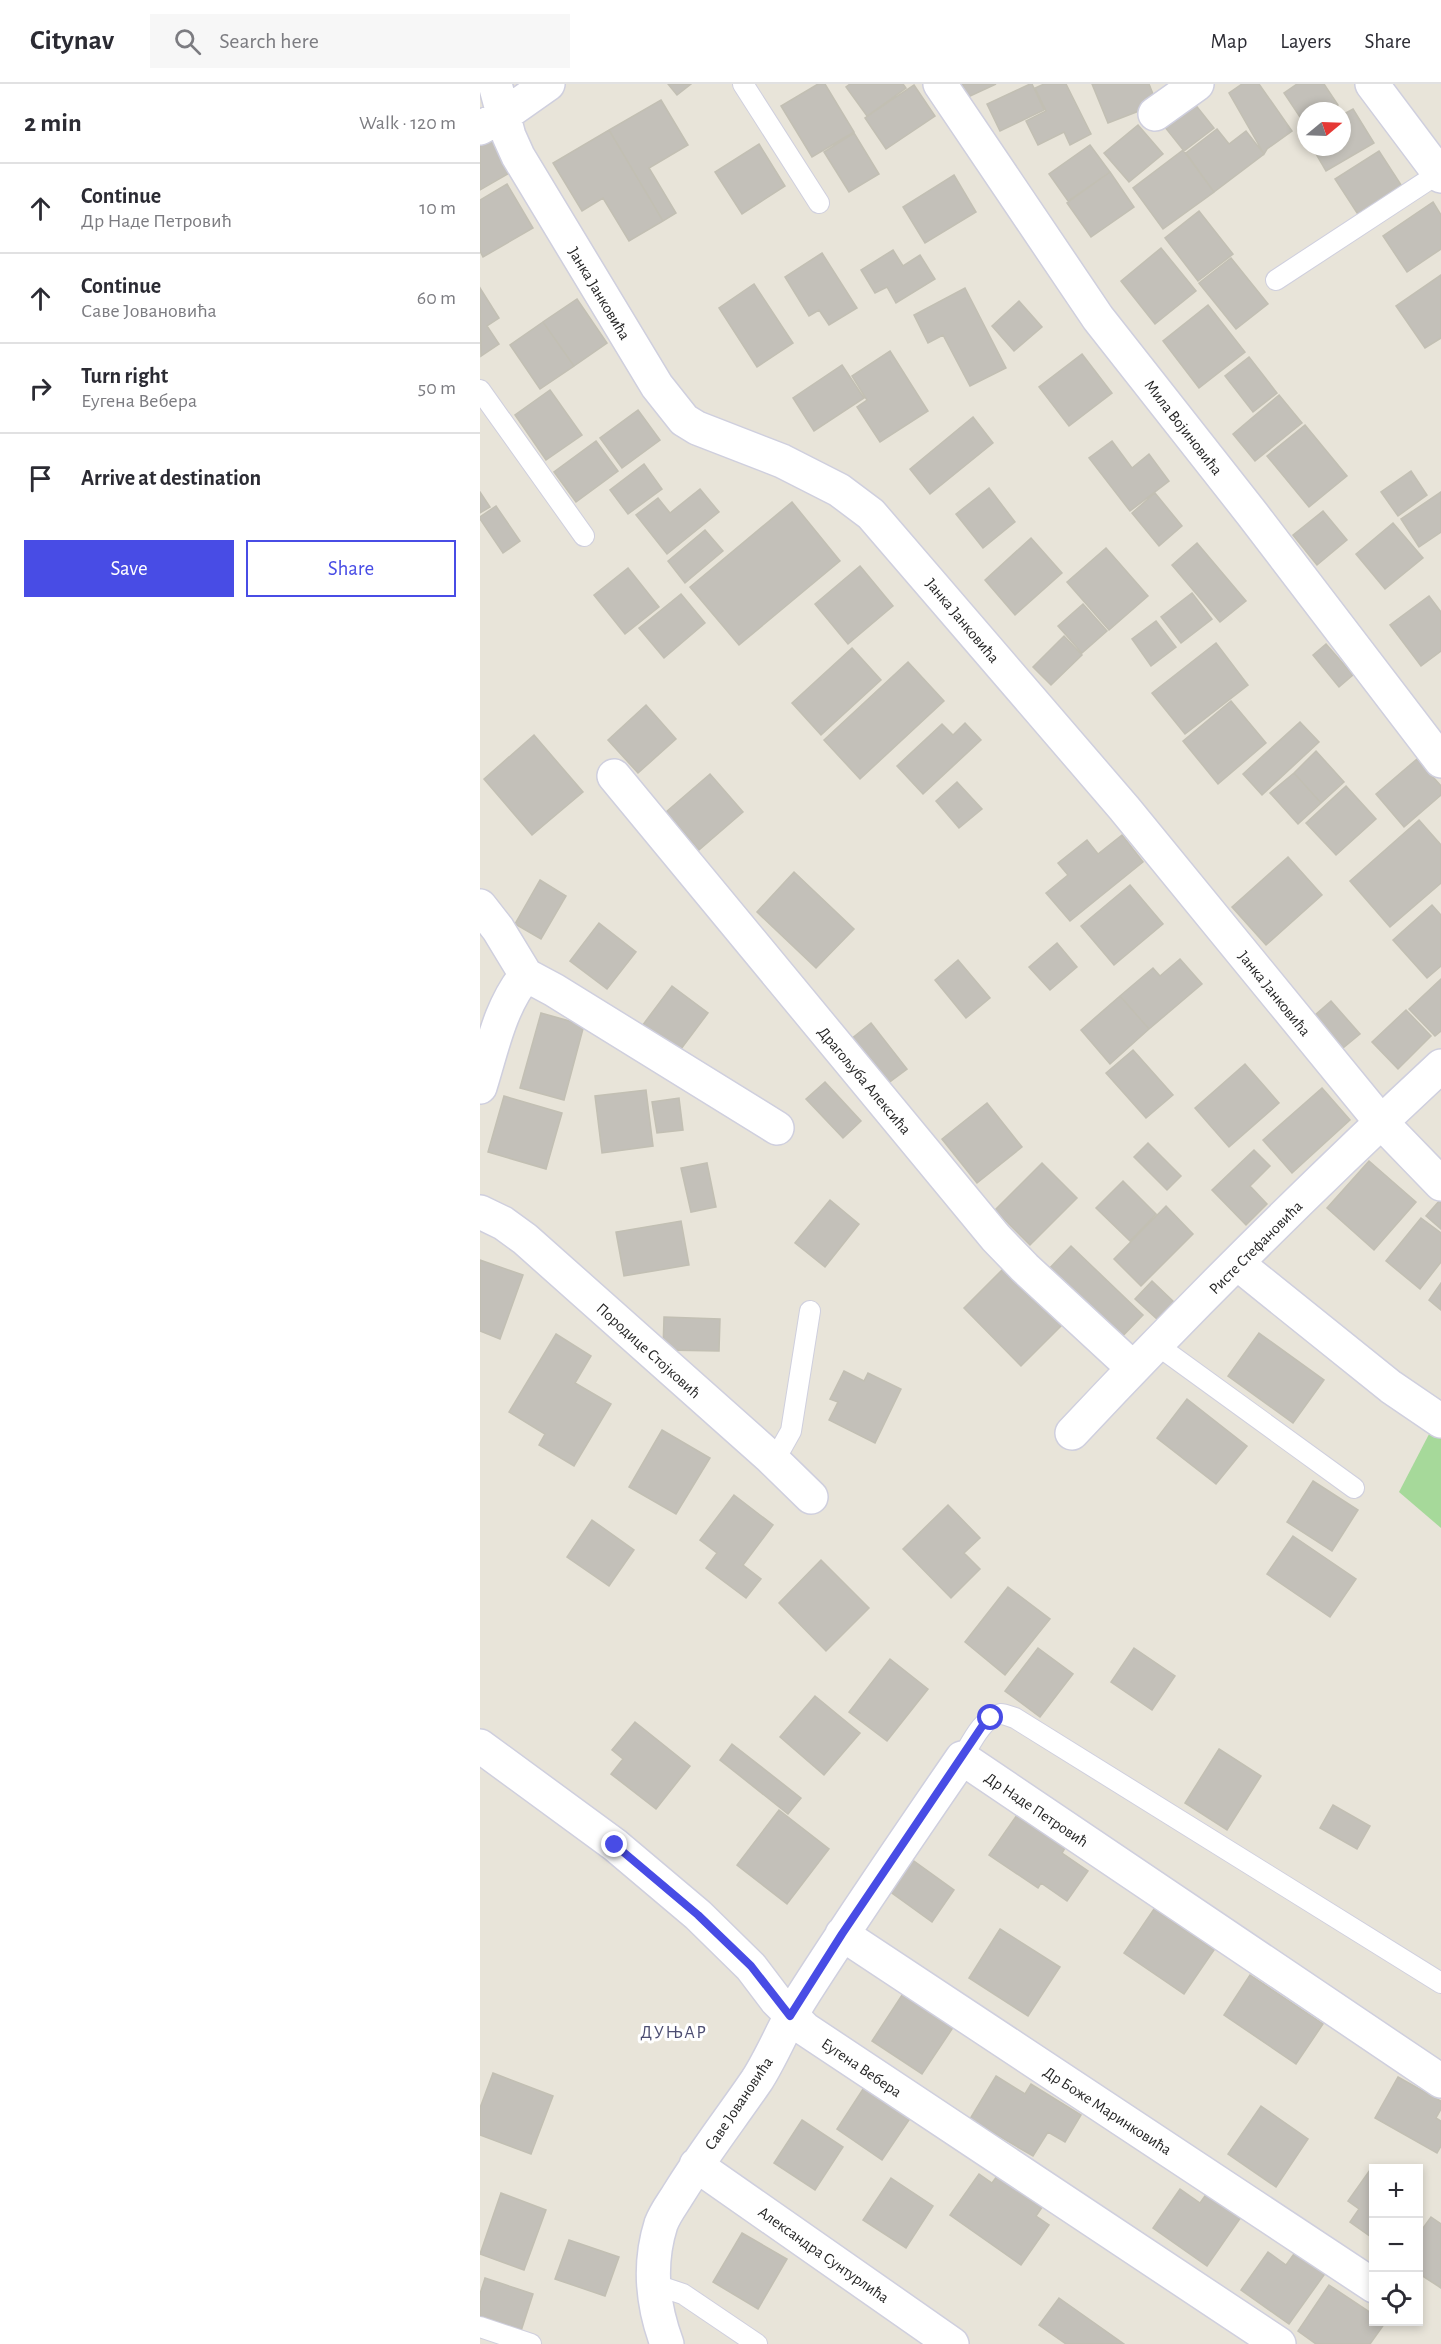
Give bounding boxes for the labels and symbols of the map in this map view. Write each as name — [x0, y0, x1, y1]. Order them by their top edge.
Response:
north arrow — [1297, 102, 1351, 156]
street label: Јанка Јанковића — [565, 244, 633, 343]
street label: Мила Војиновића — [1140, 377, 1225, 479]
street label: Јанка Јанковића — [922, 575, 1002, 666]
street label: Јанка Јанковића — [1235, 948, 1313, 1039]
street label: Драгољуба Алексића — [814, 1024, 914, 1138]
street label: Ристе Стефановића — [1206, 1198, 1305, 1297]
street label: Породице Стојковић — [593, 1300, 703, 1402]
route start — [977, 1704, 1003, 1730]
street label: Др Наде Петровић — [982, 1769, 1091, 1850]
route end — [601, 1831, 627, 1857]
district label: ДУЊАР — [641, 2024, 707, 2042]
street label: Еугена Вебера — [818, 2035, 904, 2101]
street label: Саве Јовановића — [702, 2054, 776, 2153]
street label: Др Боже Маринковића — [1041, 2064, 1174, 2158]
street label: Александра Сунтурлића — [755, 2204, 892, 2307]

